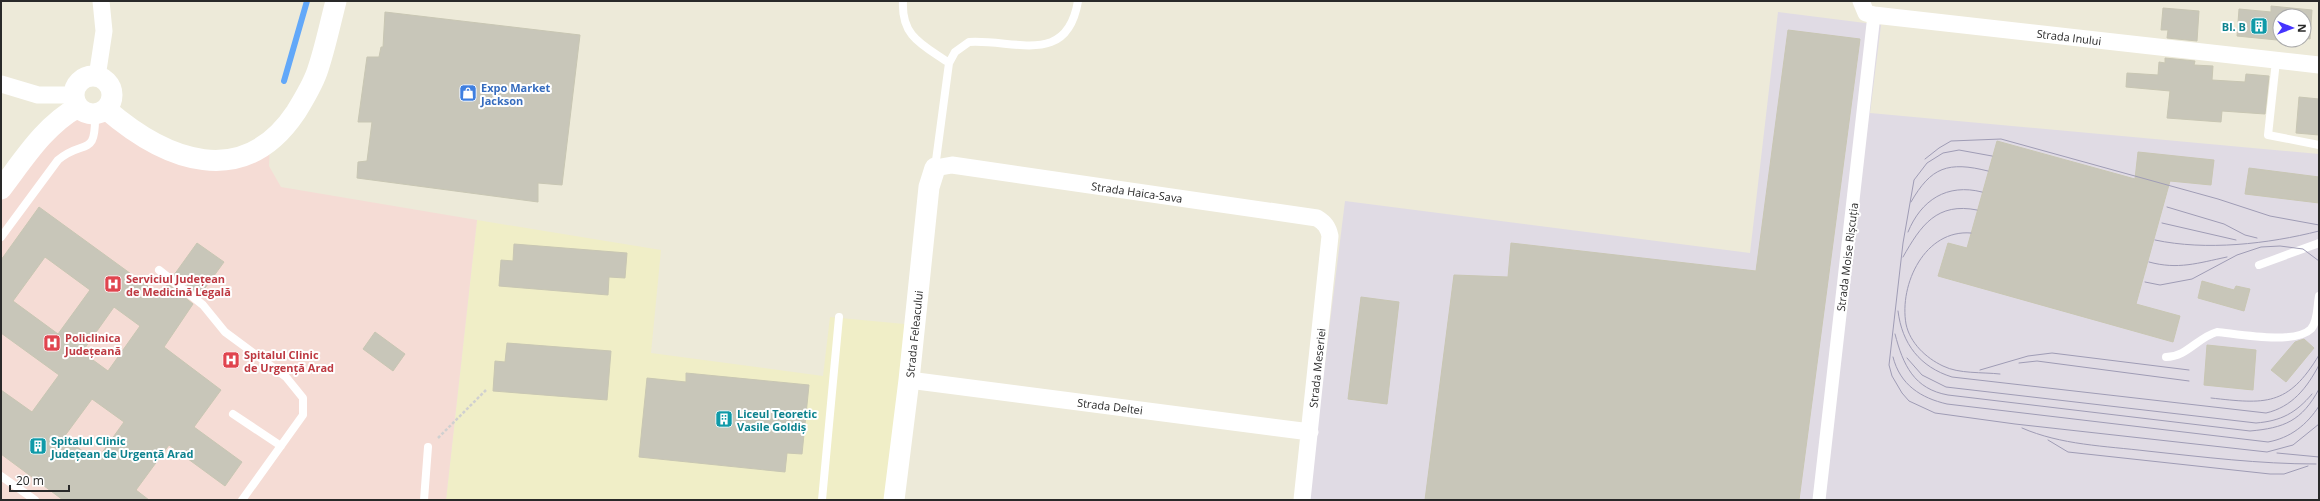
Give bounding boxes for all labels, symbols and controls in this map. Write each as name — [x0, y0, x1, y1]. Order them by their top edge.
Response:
north arrow — [2272, 8, 2312, 48]
building icon: Bl. B — [2249, 16, 2269, 36]
place label: Bl. B — [2222, 19, 2246, 34]
text: N — [2295, 24, 2310, 33]
street label: Strada Inului — [2036, 26, 2102, 48]
place label: Expo Market Jackson — [480, 80, 550, 108]
shop icon: Expo Market Jackson — [458, 83, 478, 103]
street label: Strada Haica-Sava — [1090, 178, 1184, 206]
street label: Strada Moise Rișcuția — [1833, 202, 1861, 312]
place label: Serviciul Județean de Medicină Legală — [126, 271, 231, 299]
hospital icon: Serviciul Județean de Medicină Legală — [103, 274, 123, 294]
street label: Strada Feleacului — [902, 290, 926, 378]
street label: Strada Meseriei — [1305, 327, 1329, 409]
place label: Policlinica Județeană — [64, 330, 121, 358]
hospital icon: Policlinica Județeană — [42, 333, 62, 353]
place label: Spitalul Clinic de Urgență Arad — [244, 347, 334, 375]
hospital icon: Spitalul Clinic de Urgență Arad — [221, 350, 241, 370]
street label: Strada Deltei — [1076, 395, 1144, 417]
place label: Liceul Teoretic Vasile Goldiș — [737, 406, 817, 434]
building icon: Liceul Teoretic Vasile Goldiș — [714, 409, 734, 429]
place label: Spitalul Clinic Județean de Urgență Arad — [50, 433, 193, 461]
building icon: Spitalul Clinic Județean de Urgență Arad — [28, 436, 48, 456]
scale bar — [10, 467, 69, 493]
text: 20 m — [16, 472, 44, 489]

